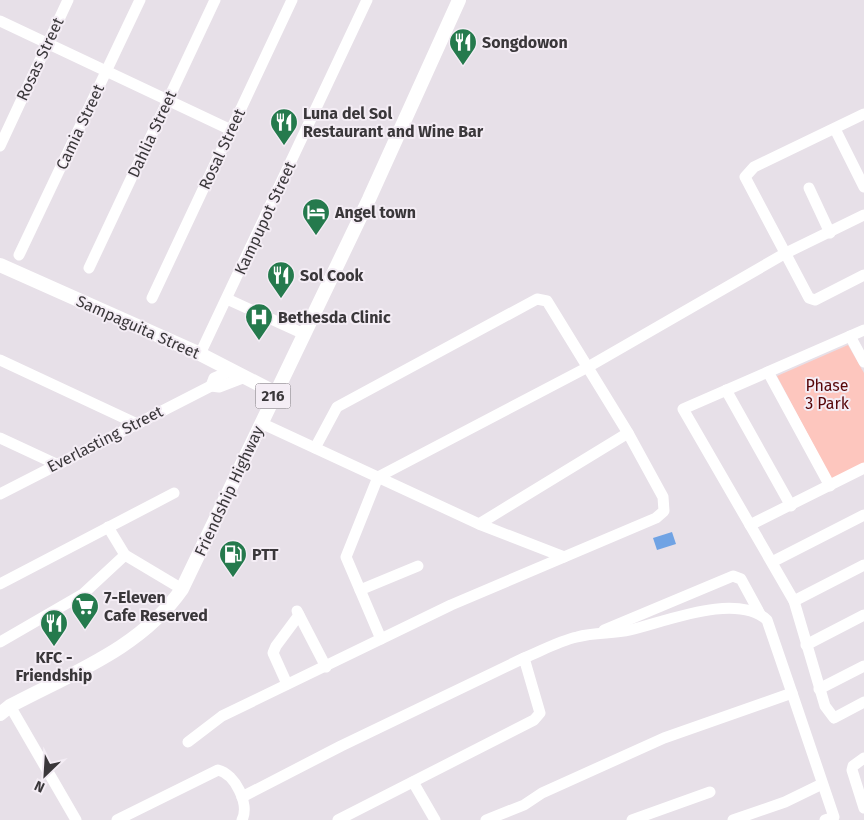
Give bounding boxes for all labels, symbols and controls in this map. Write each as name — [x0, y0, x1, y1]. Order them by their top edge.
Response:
street label: Rosas Street — [12, 14, 68, 104]
restaurant icon: Songdowon — [448, 27, 478, 66]
place label: Songdowon — [482, 33, 568, 52]
street label: Camia Street — [52, 81, 108, 173]
street label: Dahlia Street — [124, 87, 181, 181]
place label: Luna del Sol Restaurant and Wine Bar — [303, 104, 484, 141]
street label: Rosal Street — [195, 105, 249, 192]
restaurant icon: Luna del Sol Restaurant and Wine Bar — [269, 107, 299, 146]
street label: Kampupot Street — [230, 158, 300, 278]
hotel icon: Angel town — [301, 197, 331, 236]
place label: Angel town — [334, 203, 416, 222]
restaurant icon: Sol Cook — [266, 260, 296, 299]
place label: Sol Cook — [300, 266, 364, 285]
street label: Sampaguita Street — [73, 291, 203, 363]
hospital icon: Bethesda Clinic — [244, 302, 274, 341]
place label: Bethesda Clinic — [278, 308, 391, 327]
park label: Phase 3 Park — [805, 376, 850, 413]
road number: 216 — [256, 384, 290, 408]
street label: Everlasting Street — [44, 402, 166, 476]
street label: Friendship Highway — [190, 423, 268, 559]
fuel station icon: PTT — [218, 539, 248, 578]
place label: PTT — [252, 545, 279, 564]
place label: 7-Eleven Cafe Reserved — [104, 588, 208, 625]
supermarket icon: 7-Eleven Cafe Reserved — [70, 591, 100, 630]
restaurant icon: KFC - Friendship — [39, 608, 69, 647]
place label: KFC - Friendship — [16, 648, 92, 685]
north arrow — [20, 750, 70, 800]
text: N — [32, 777, 48, 796]

